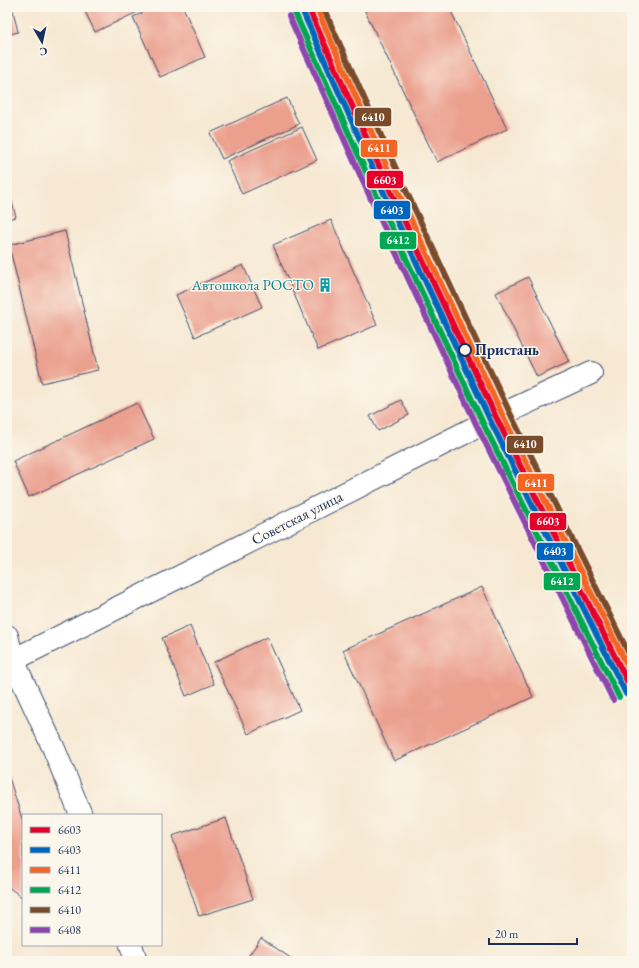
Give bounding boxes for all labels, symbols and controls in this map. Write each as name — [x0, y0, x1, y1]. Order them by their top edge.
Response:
north arrow — [22, 22, 62, 62]
text: С — [38, 44, 49, 59]
line badge: 6410 — [354, 107, 392, 127]
text: 6410 — [361, 110, 385, 124]
line badge: 6411 — [360, 139, 398, 158]
text: 6411 — [367, 141, 391, 155]
line badge: 6603 — [366, 170, 404, 189]
text: 6603 — [373, 173, 397, 187]
line badge: 6403 — [373, 200, 411, 220]
text: 6403 — [380, 203, 404, 217]
line badge: 6412 — [379, 231, 417, 250]
text: 6412 — [386, 233, 410, 247]
place label: Автошкола РОСТО — [191, 275, 314, 294]
building icon: Автошкола РОСТО — [317, 277, 333, 293]
place label: Пристань — [475, 340, 539, 359]
marker: Пристань — [458, 343, 472, 357]
line badge: 6410 — [506, 435, 544, 454]
text: 6410 — [513, 437, 537, 451]
line badge: 6411 — [517, 473, 555, 492]
text: 6411 — [524, 476, 548, 490]
street label: Советская улица — [248, 486, 346, 549]
line badge: 6603 — [529, 512, 567, 531]
text: 6603 — [536, 514, 560, 528]
line badge: 6403 — [536, 542, 574, 561]
text: 6403 — [543, 544, 567, 558]
line badge: 6412 — [543, 572, 581, 591]
text: 6412 — [550, 574, 574, 588]
legend — [22, 814, 162, 946]
text: 6603 — [58, 822, 81, 838]
text: 6403 — [58, 842, 81, 858]
text: 6411 — [58, 862, 81, 878]
text: 6412 — [58, 882, 81, 898]
text: 6410 — [58, 902, 81, 918]
scale bar — [489, 920, 577, 946]
text: 6408 — [58, 922, 81, 938]
text: 20 m — [495, 926, 519, 942]

